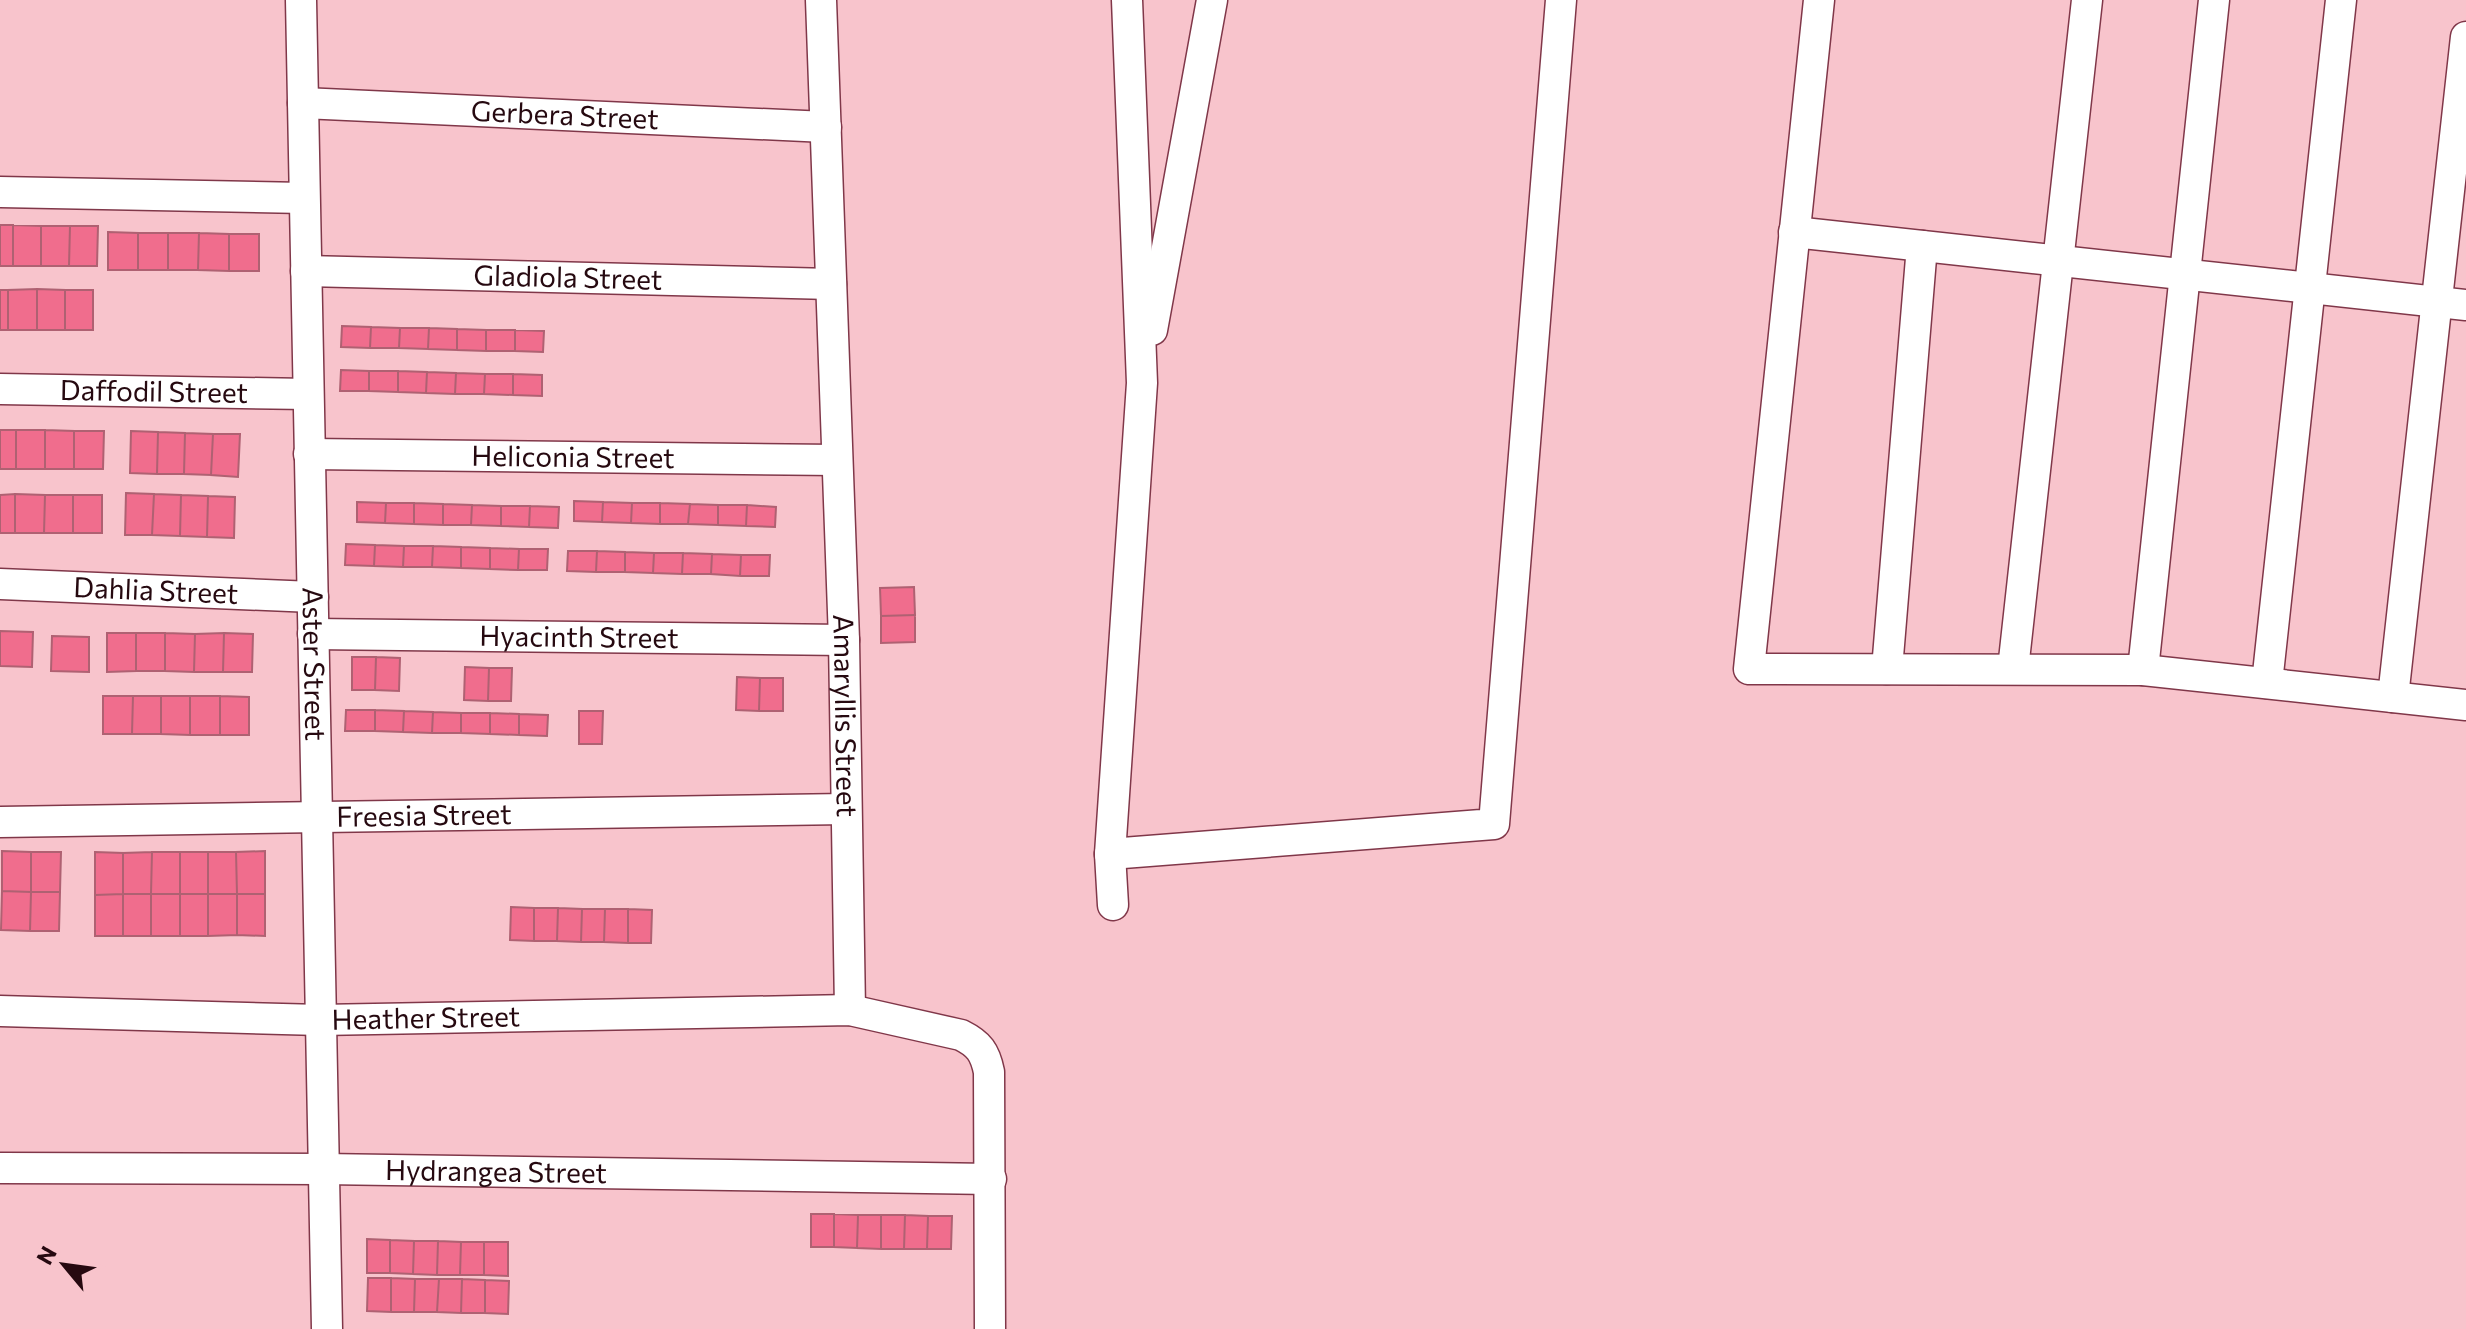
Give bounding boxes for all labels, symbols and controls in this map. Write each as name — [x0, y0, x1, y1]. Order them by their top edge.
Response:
street label: Gerbera Street — [470, 93, 659, 135]
street label: Gladiola Street — [473, 257, 663, 296]
street label: Daffodil Street — [60, 372, 248, 409]
street label: Heliconia Street — [471, 438, 675, 474]
street label: Dahlia Street — [73, 569, 239, 610]
street label: Aster Street — [296, 587, 333, 741]
street label: Amaryllis Street — [827, 614, 865, 817]
street label: Hyacinth Street — [479, 618, 679, 654]
street label: Freesia Street — [336, 796, 512, 833]
street label: Heather Street — [331, 998, 520, 1036]
street label: Hydrangea Street — [385, 1152, 607, 1189]
north arrow — [24, 1225, 104, 1305]
text: N — [30, 1241, 62, 1269]

